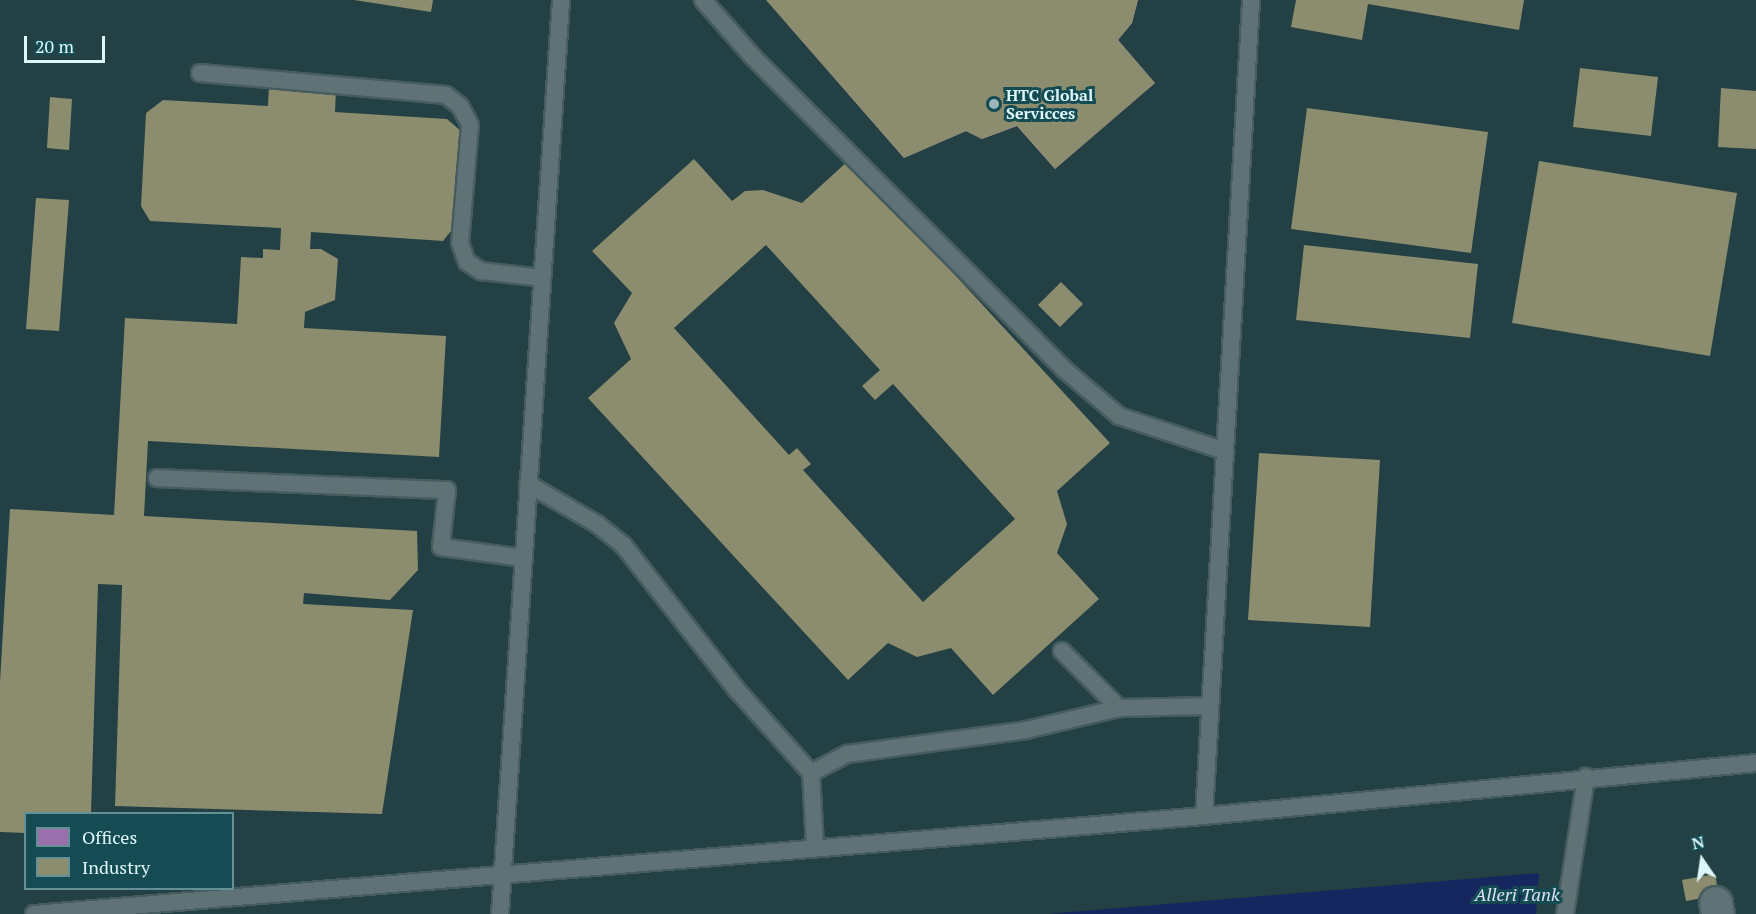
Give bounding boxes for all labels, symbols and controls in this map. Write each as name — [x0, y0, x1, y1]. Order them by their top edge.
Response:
scale bar — [27, 24, 108, 62]
text: 20 m — [35, 34, 74, 58]
place label: HTC Global Servicces — [1006, 85, 1093, 123]
marker: HTC Global Servicces — [987, 97, 1001, 111]
legend — [24, 812, 234, 890]
text: Offices — [82, 825, 137, 849]
north arrow — [1672, 830, 1732, 890]
text: N — [1690, 830, 1706, 855]
text: Industry — [82, 855, 150, 879]
water label: Alleri Tank — [1474, 883, 1560, 905]

